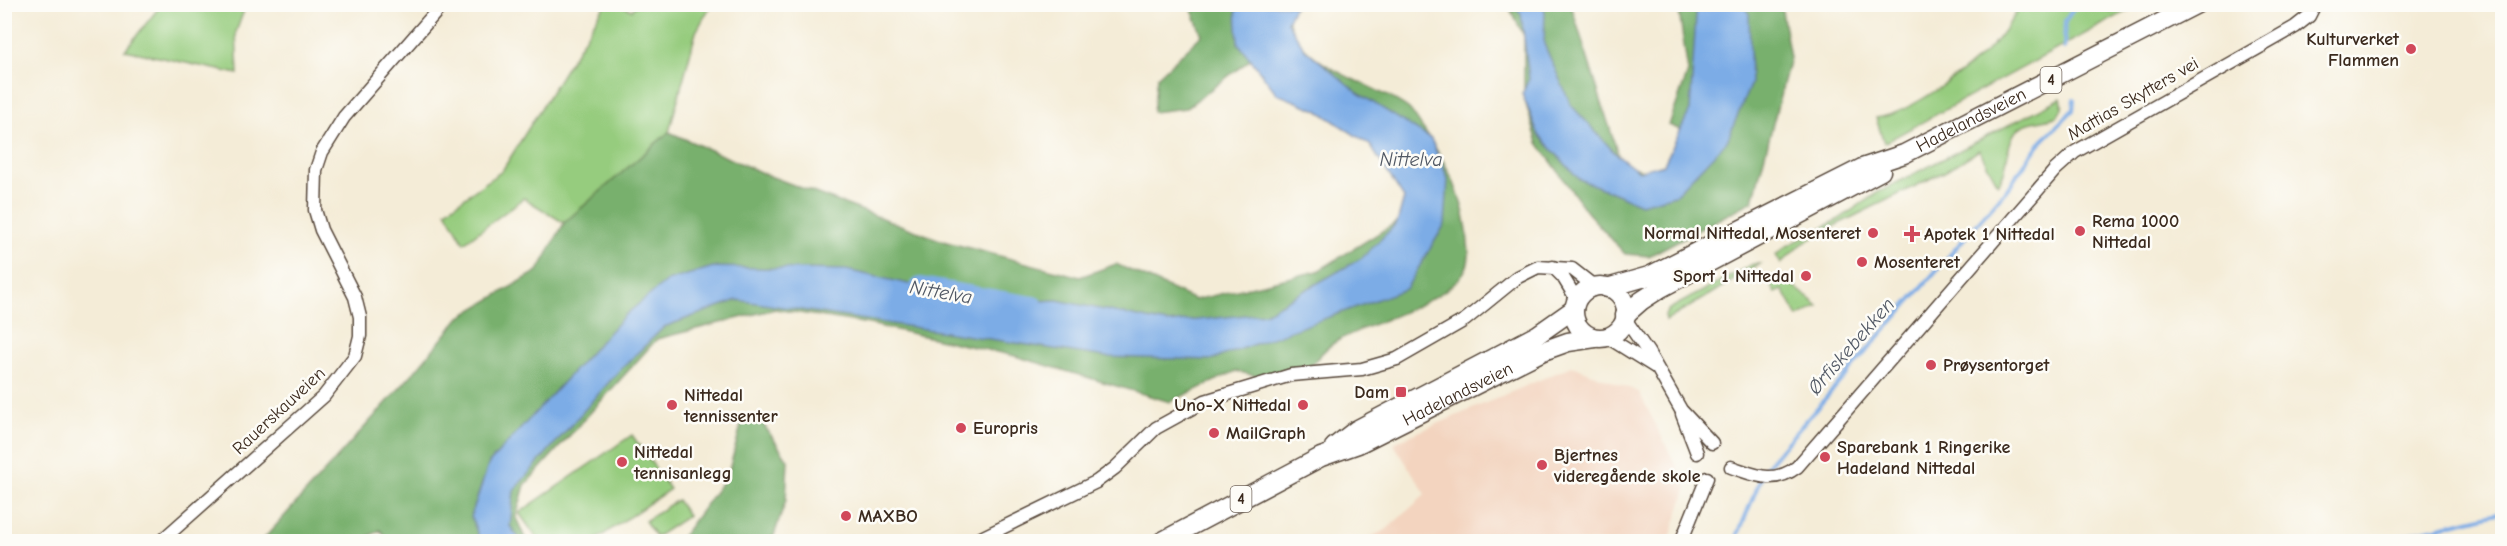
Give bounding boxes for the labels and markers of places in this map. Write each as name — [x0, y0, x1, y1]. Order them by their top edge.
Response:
place label: Kulturverket Flammen — [2306, 29, 2400, 71]
marker: Kulturverket Flammen — [2404, 42, 2418, 56]
place label: Rema 1000 Nittedal — [2092, 211, 2179, 253]
place label: Normal Nittedal, Mosenteret — [1644, 223, 1862, 244]
place label: Apotek 1 Nittedal — [1924, 224, 2055, 245]
marker: Rema 1000 Nittedal — [2073, 224, 2087, 238]
marker: Normal Nittedal, Mosenteret — [1866, 226, 1880, 240]
marker: Apotek 1 Nittedal — [1905, 227, 1919, 241]
place label: Mosenteret — [1874, 252, 1961, 273]
marker: Mosenteret — [1855, 255, 1869, 269]
place label: Sport 1 Nittedal — [1673, 266, 1794, 287]
marker: Sport 1 Nittedal — [1799, 269, 1813, 283]
place label: Prøysentorget — [1943, 355, 2051, 376]
marker: Prøysentorget — [1924, 358, 1938, 372]
place label: Dam — [1354, 382, 1389, 403]
place label: Nittedal tennissenter — [683, 385, 778, 427]
marker: Dam — [1394, 385, 1408, 399]
place label: Uno-X Nittedal — [1174, 395, 1291, 416]
marker: Nittedal tennissenter — [665, 398, 679, 412]
marker: Uno-X Nittedal — [1296, 398, 1310, 412]
place label: Europris — [973, 418, 1038, 439]
marker: Europris — [954, 421, 968, 435]
place label: MailGraph — [1226, 423, 1306, 444]
marker: MailGraph — [1207, 426, 1221, 440]
place label: Sparebank 1 Ringerike Hadeland Nittedal — [1837, 437, 2010, 479]
place label: Nittedal tennisanlegg — [633, 442, 732, 484]
place label: Bjertnes videregående skole — [1553, 445, 1701, 487]
marker: Sparebank 1 Ringerike Hadeland Nittedal — [1818, 450, 1832, 464]
marker: Nittedal tennisanlegg — [615, 455, 629, 469]
marker: Bjertnes videregående skole — [1535, 458, 1549, 472]
place label: MAXBO — [858, 506, 918, 527]
marker: MAXBO — [839, 509, 853, 523]

